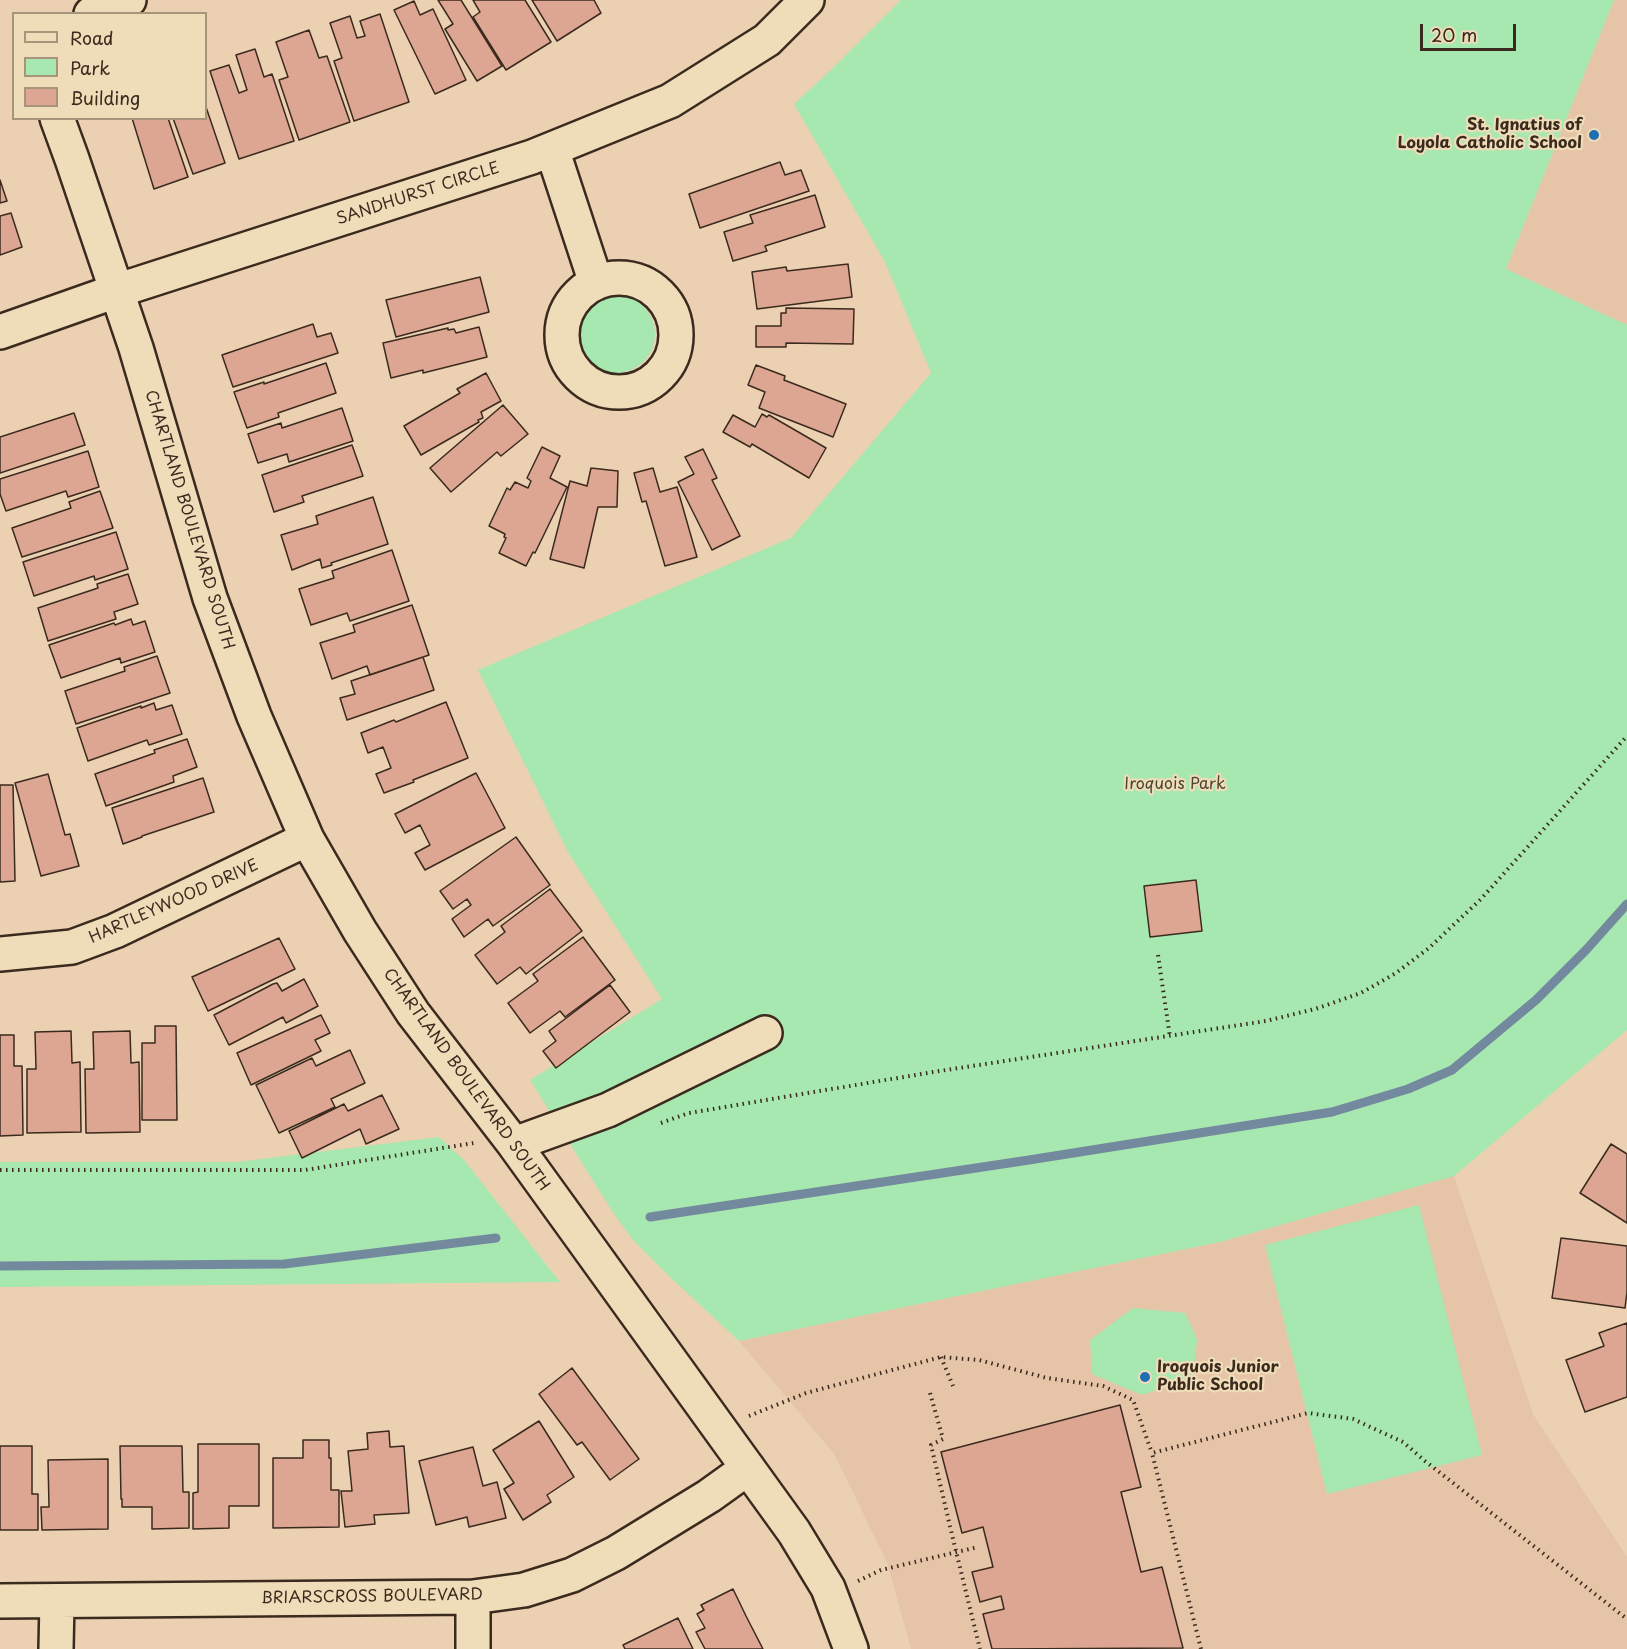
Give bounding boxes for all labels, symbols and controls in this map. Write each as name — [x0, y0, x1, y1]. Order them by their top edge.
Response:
legend — [12, 12, 207, 120]
scale bar — [1423, 12, 1519, 50]
text: 20 m — [1431, 21, 1477, 48]
text: Road — [70, 24, 114, 51]
text: Park — [70, 54, 110, 81]
text: Building — [70, 84, 140, 111]
place label: St. Ignatius of Loyola Catholic School — [1398, 116, 1582, 154]
marker: St. Ignatius of Loyola Catholic School — [1587, 128, 1601, 142]
street label: SANDHURST CIRCLE — [334, 158, 502, 230]
street label: CHARTLAND BOULEVARD SOUTH — [140, 388, 238, 652]
park label: Iroquois Park — [1124, 775, 1226, 795]
street label: HARTLEYWOOD DRIVE — [86, 856, 262, 948]
street label: CHARTLAND BOULEVARD SOUTH — [379, 965, 553, 1195]
place label: Iroquois Junior Public School — [1157, 1358, 1279, 1396]
marker: Iroquois Junior Public School — [1138, 1370, 1152, 1384]
street label: BRIARSCROSS BOULEVARD — [261, 1585, 483, 1609]

